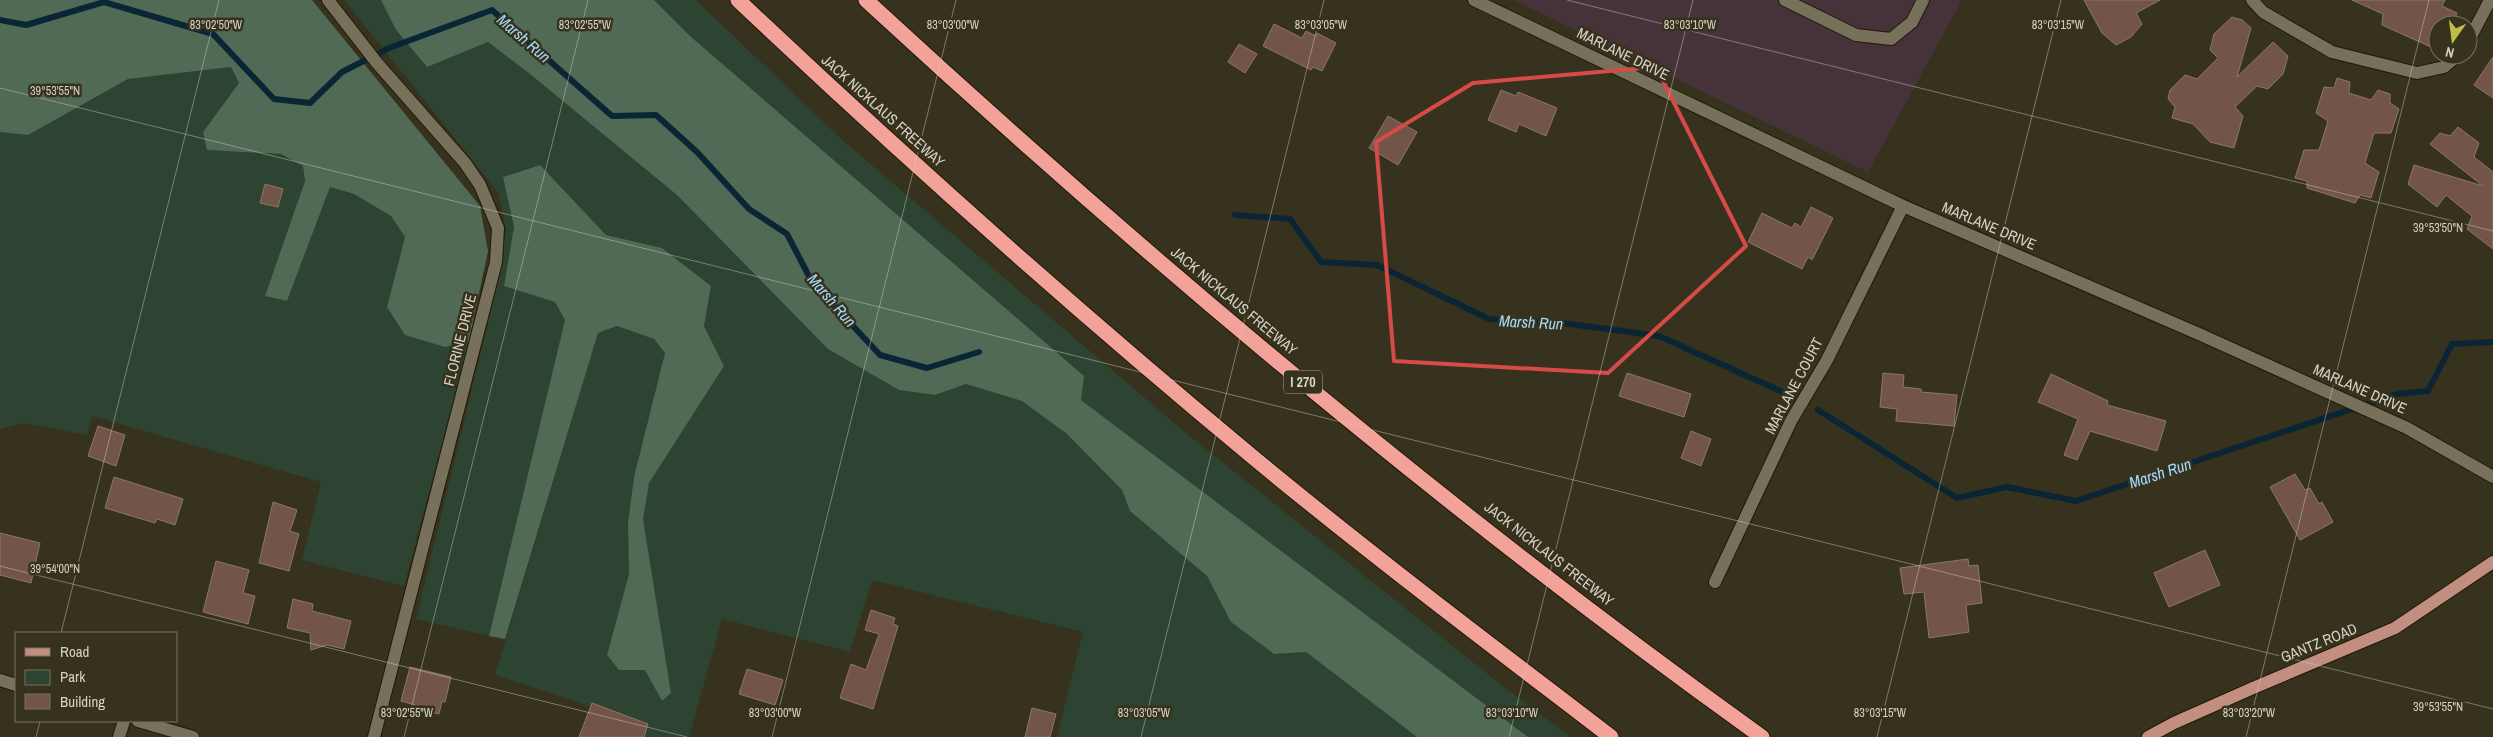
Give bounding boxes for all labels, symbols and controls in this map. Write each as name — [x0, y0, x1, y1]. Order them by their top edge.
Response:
water label: Marsh Run — [493, 9, 555, 67]
north arrow — [2428, 15, 2478, 65]
text: 83°02'50"W — [190, 17, 243, 33]
text: 83°02'55"W — [559, 17, 612, 33]
text: 83°03'00"W — [927, 17, 980, 33]
text: 83°03'05"W — [1295, 17, 1348, 33]
text: 83°03'10"W — [1664, 17, 1717, 33]
text: 83°03'15"W — [2032, 17, 2085, 33]
street label: MARLANE DRIVE — [1573, 22, 1673, 85]
text: N — [2444, 43, 2456, 62]
street label: JACK NICKLAUS FREEWAY — [817, 50, 950, 172]
text: 39°53'55"N — [30, 83, 80, 99]
street label: MARLANE DRIVE — [1939, 196, 2040, 255]
text: 39°53'50"N — [2413, 220, 2463, 236]
street label: JACK NICKLAUS FREEWAY — [1167, 241, 1303, 360]
water label: Marsh Run — [803, 269, 861, 331]
street label: FLORINE DRIVE — [438, 292, 481, 388]
water label: Marsh Run — [1498, 309, 1564, 335]
street label: MARLANE COURT — [1759, 333, 1828, 438]
street label: MARLANE DRIVE — [2310, 359, 2410, 419]
road number: I 270 — [1284, 371, 1322, 394]
water label: Marsh Run — [2126, 453, 2194, 493]
street label: JACK NICKLAUS FREEWAY — [1480, 496, 1619, 611]
text: 39°54'00"N — [30, 561, 80, 577]
street label: GANTZ ROAD — [2277, 618, 2360, 667]
legend — [15, 632, 178, 722]
text: Road — [60, 641, 89, 662]
text: Park — [60, 666, 86, 687]
text: Building — [60, 691, 105, 712]
text: 39°53'55"N — [2413, 699, 2463, 715]
text: 83°02'55"W — [381, 705, 434, 721]
text: 83°03'00"W — [749, 705, 802, 721]
text: 83°03'05"W — [1118, 705, 1171, 721]
text: 83°03'10"W — [1486, 705, 1539, 721]
text: 83°03'15"W — [1854, 705, 1907, 721]
text: 83°03'20"W — [2223, 705, 2276, 721]

